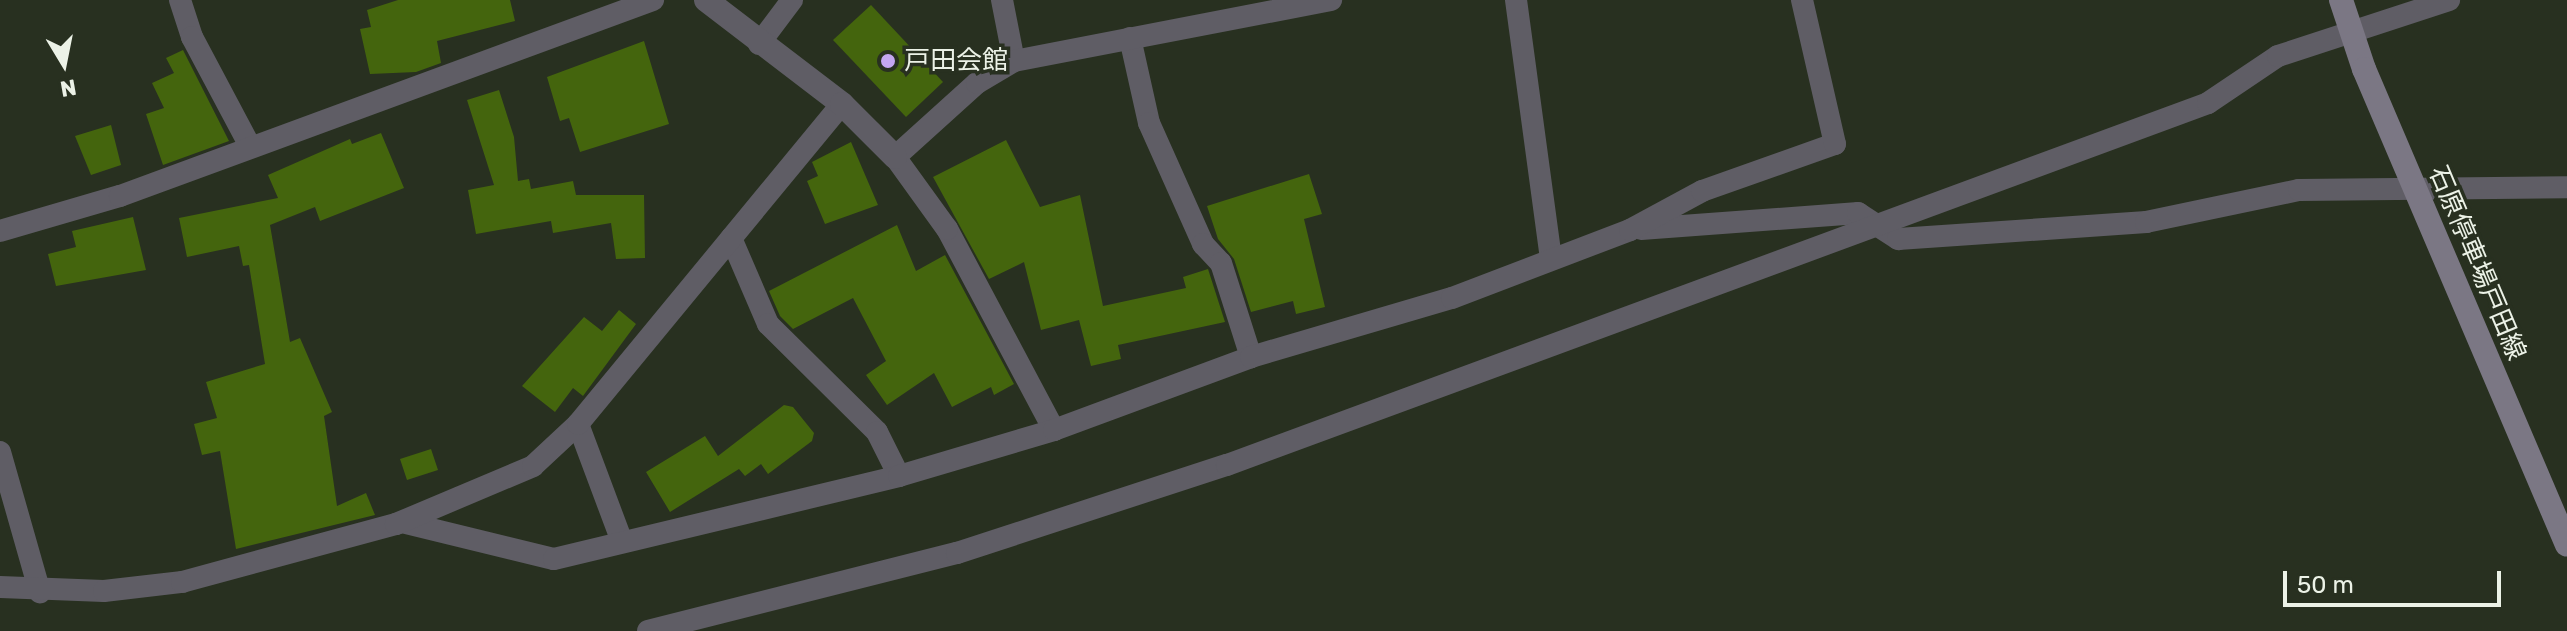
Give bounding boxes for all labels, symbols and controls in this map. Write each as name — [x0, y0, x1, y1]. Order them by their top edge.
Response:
north arrow — [24, 24, 104, 104]
place label: 戸田会館 — [904, 45, 1008, 77]
marker: 戸田会館 — [879, 52, 897, 70]
text: N — [58, 73, 78, 103]
street label: 石原停車場戸田線 — [2422, 161, 2532, 365]
scale bar — [2287, 555, 2505, 605]
text: 50 m — [2297, 571, 2354, 599]

